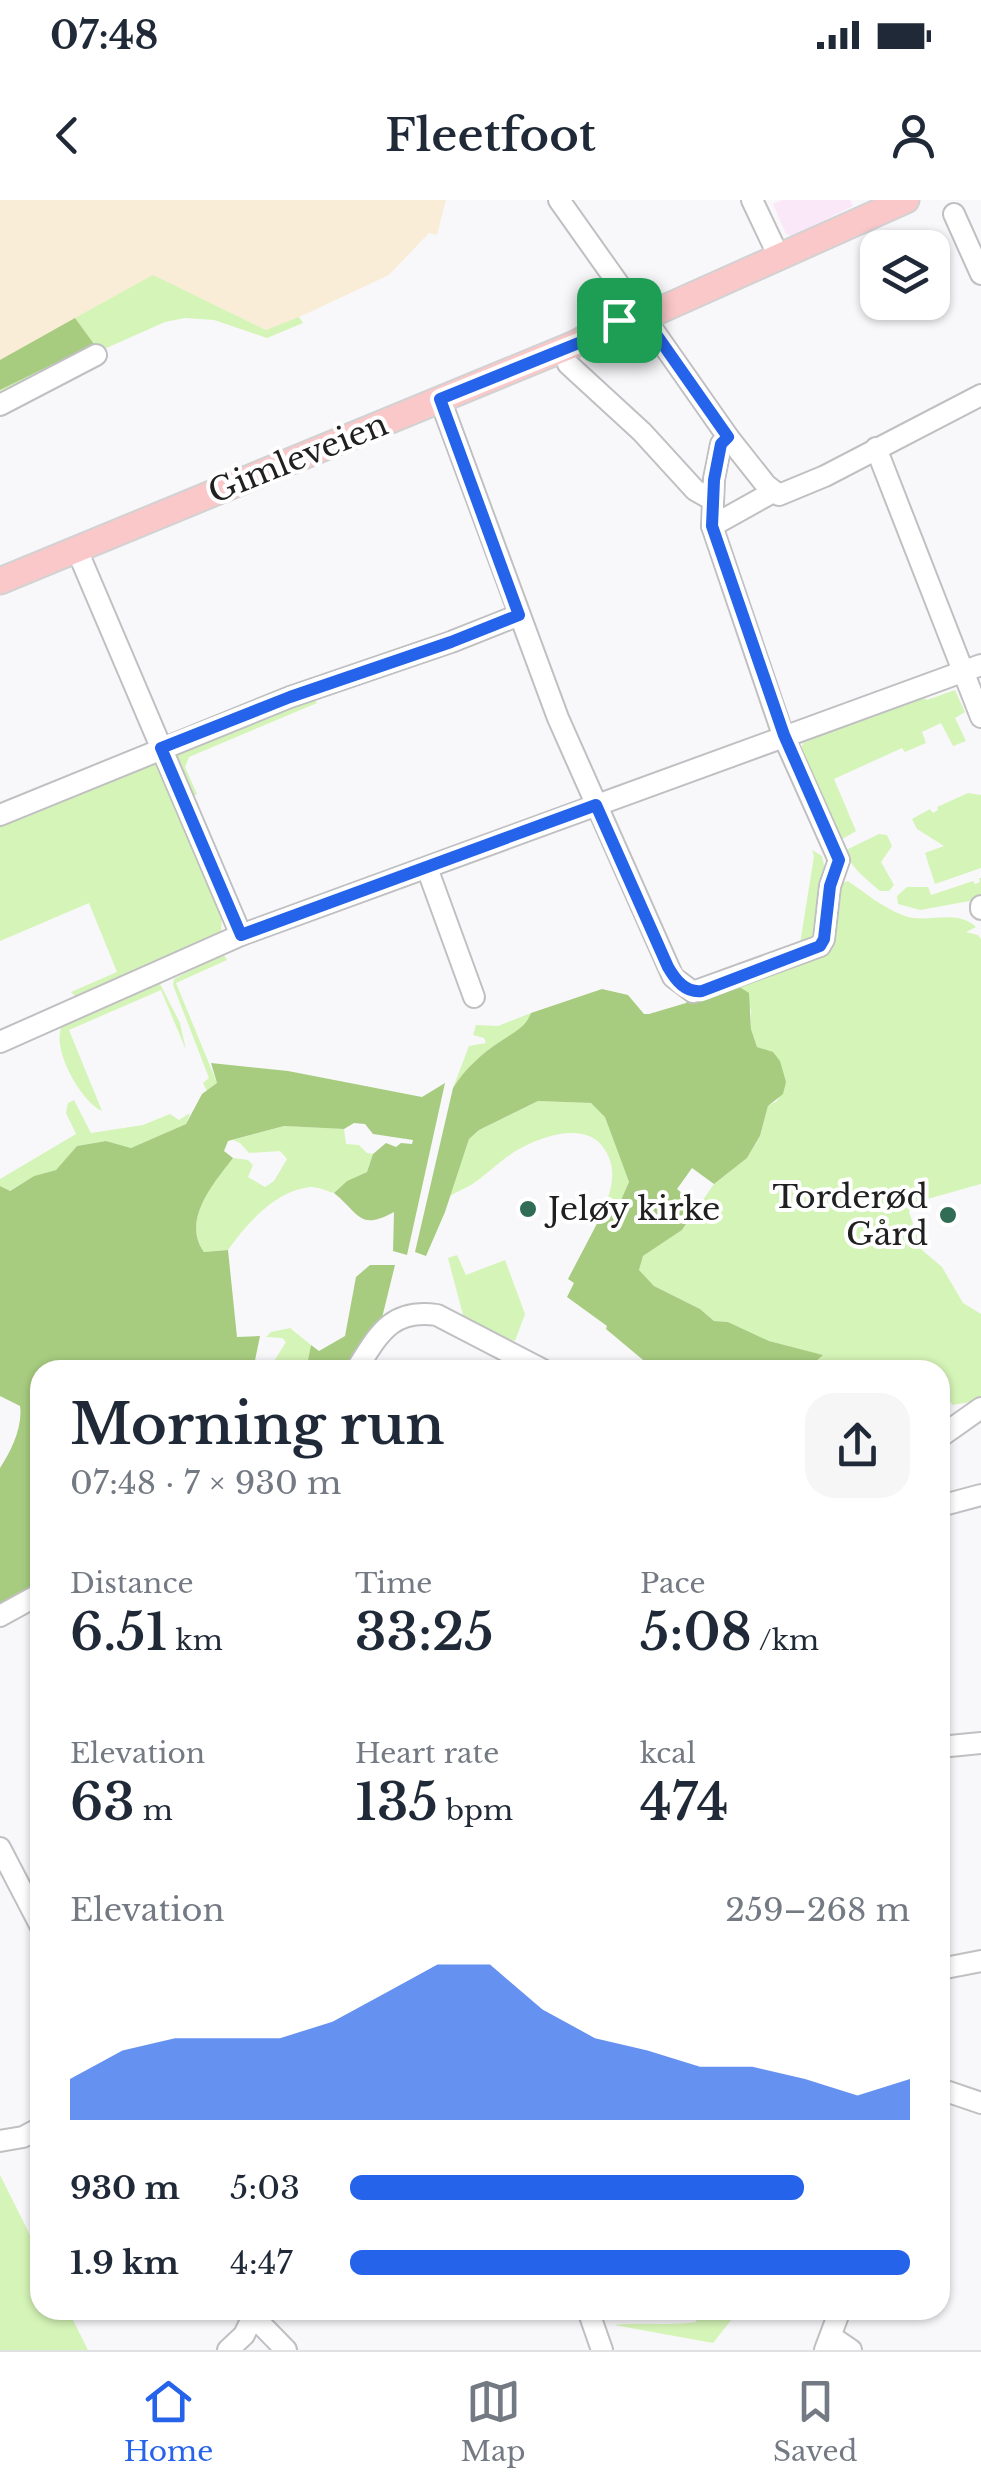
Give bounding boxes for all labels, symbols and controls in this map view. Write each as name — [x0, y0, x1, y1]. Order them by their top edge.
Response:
text: 07:48 — [50, 12, 158, 59]
text: Fleetfoot — [385, 107, 596, 163]
icon: back — [40, 108, 95, 163]
icon: person — [886, 108, 941, 163]
map controls — [860, 230, 950, 320]
button: layers — [860, 230, 950, 320]
pin — [577, 278, 662, 363]
icon: arrive — [592, 293, 647, 348]
street label: Gimleveien — [202, 404, 394, 512]
place label: Torderød Gård — [773, 1177, 928, 1254]
place label: Jeløy kirke — [544, 1189, 720, 1229]
marker: Jeløy kirke — [517, 1198, 539, 1220]
marker: Torderød Gård — [937, 1204, 959, 1226]
text: Morning run — [70, 1391, 445, 1459]
button: share — [805, 1393, 910, 1498]
text: 07:48 · 7 × 930 m — [70, 1463, 341, 1503]
text: Distance — [70, 1566, 193, 1601]
text: Time — [355, 1566, 432, 1601]
text: Pace — [640, 1566, 705, 1601]
text: 6.51 — [70, 1601, 168, 1664]
text: 33:25 — [355, 1601, 494, 1664]
text: 5:08 — [640, 1601, 752, 1664]
text: km — [168, 1623, 223, 1658]
text: /km — [752, 1623, 819, 1658]
text: Elevation — [70, 1736, 205, 1771]
text: Heart rate — [355, 1736, 499, 1771]
text: kcal — [640, 1736, 696, 1771]
text: 63 — [70, 1771, 135, 1834]
text: 135 — [355, 1771, 438, 1834]
text: 474 — [640, 1771, 729, 1834]
text: m — [135, 1793, 173, 1828]
text: bpm — [438, 1793, 513, 1828]
text: Elevation — [70, 1890, 224, 1930]
text: 259–268 m — [725, 1890, 910, 1930]
text: 930 m — [70, 2168, 180, 2208]
text: 5:03 — [230, 2168, 300, 2208]
text: 1.9 km — [70, 2243, 179, 2283]
text: 4:47 — [230, 2243, 293, 2283]
tab: Home — [124, 2374, 213, 2469]
tab: Map — [461, 2374, 526, 2469]
tab: Saved — [773, 2374, 857, 2469]

